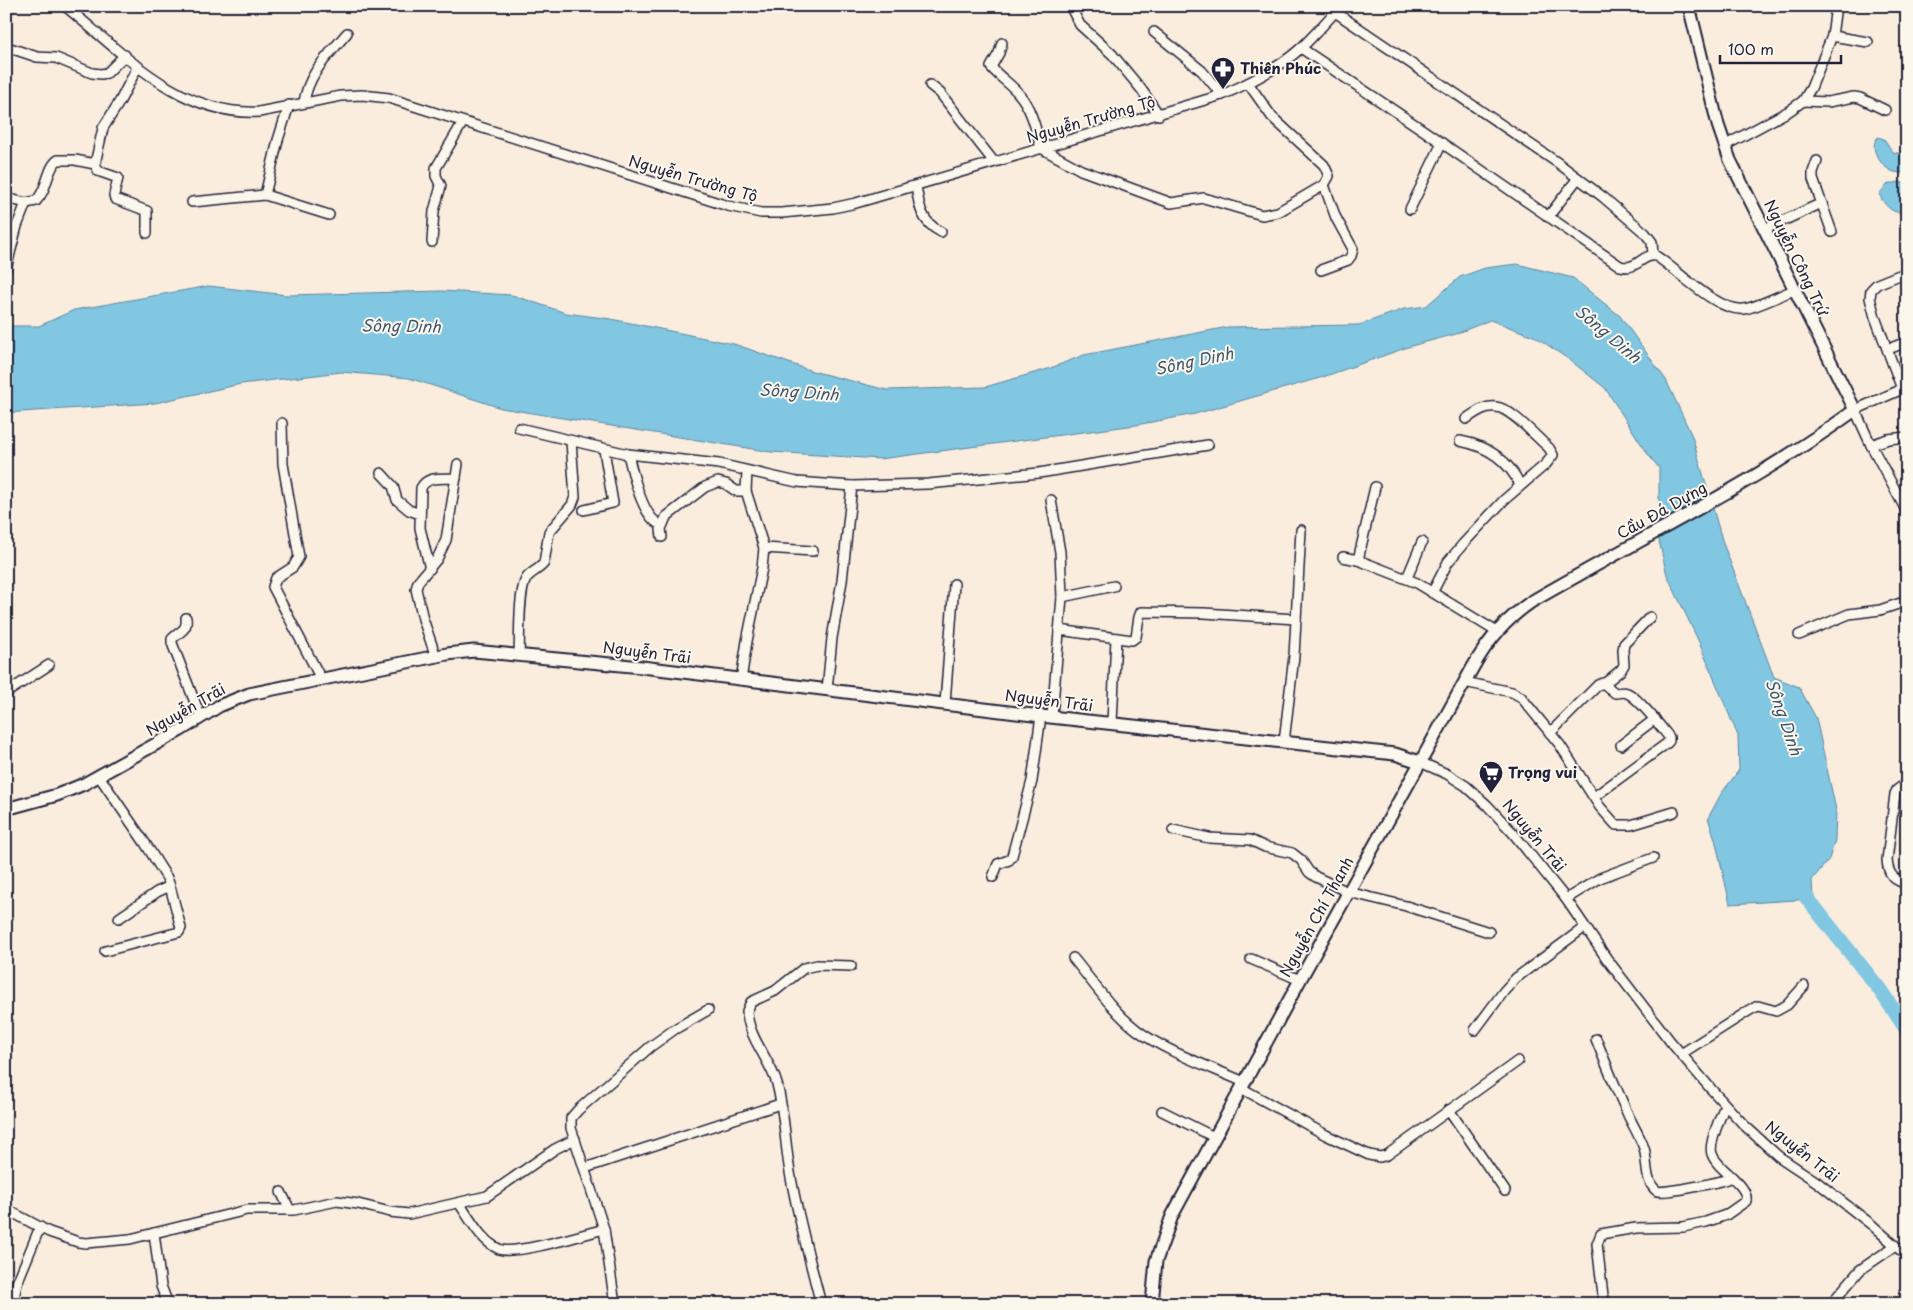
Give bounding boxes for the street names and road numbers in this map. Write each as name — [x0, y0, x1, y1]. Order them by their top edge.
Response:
street label: Nguyễn Trường Tộ — [1024, 89, 1158, 148]
street label: Nguyễn Trường Tộ — [626, 148, 760, 207]
street label: Nguyễn Công Trứ — [1759, 195, 1836, 321]
street label: Cầu Đá Dựng — [1612, 475, 1710, 544]
street label: Nguyễn Trãi — [602, 635, 692, 668]
street label: Nguyễn Trãi — [141, 677, 229, 741]
street label: Nguyễn Trãi — [1004, 683, 1094, 716]
street label: Nguyễn Trãi — [1498, 794, 1572, 876]
street label: Nguyễn Chí Thanh — [1273, 852, 1358, 981]
street label: Nguyễn Trãi — [1761, 1115, 1845, 1187]

